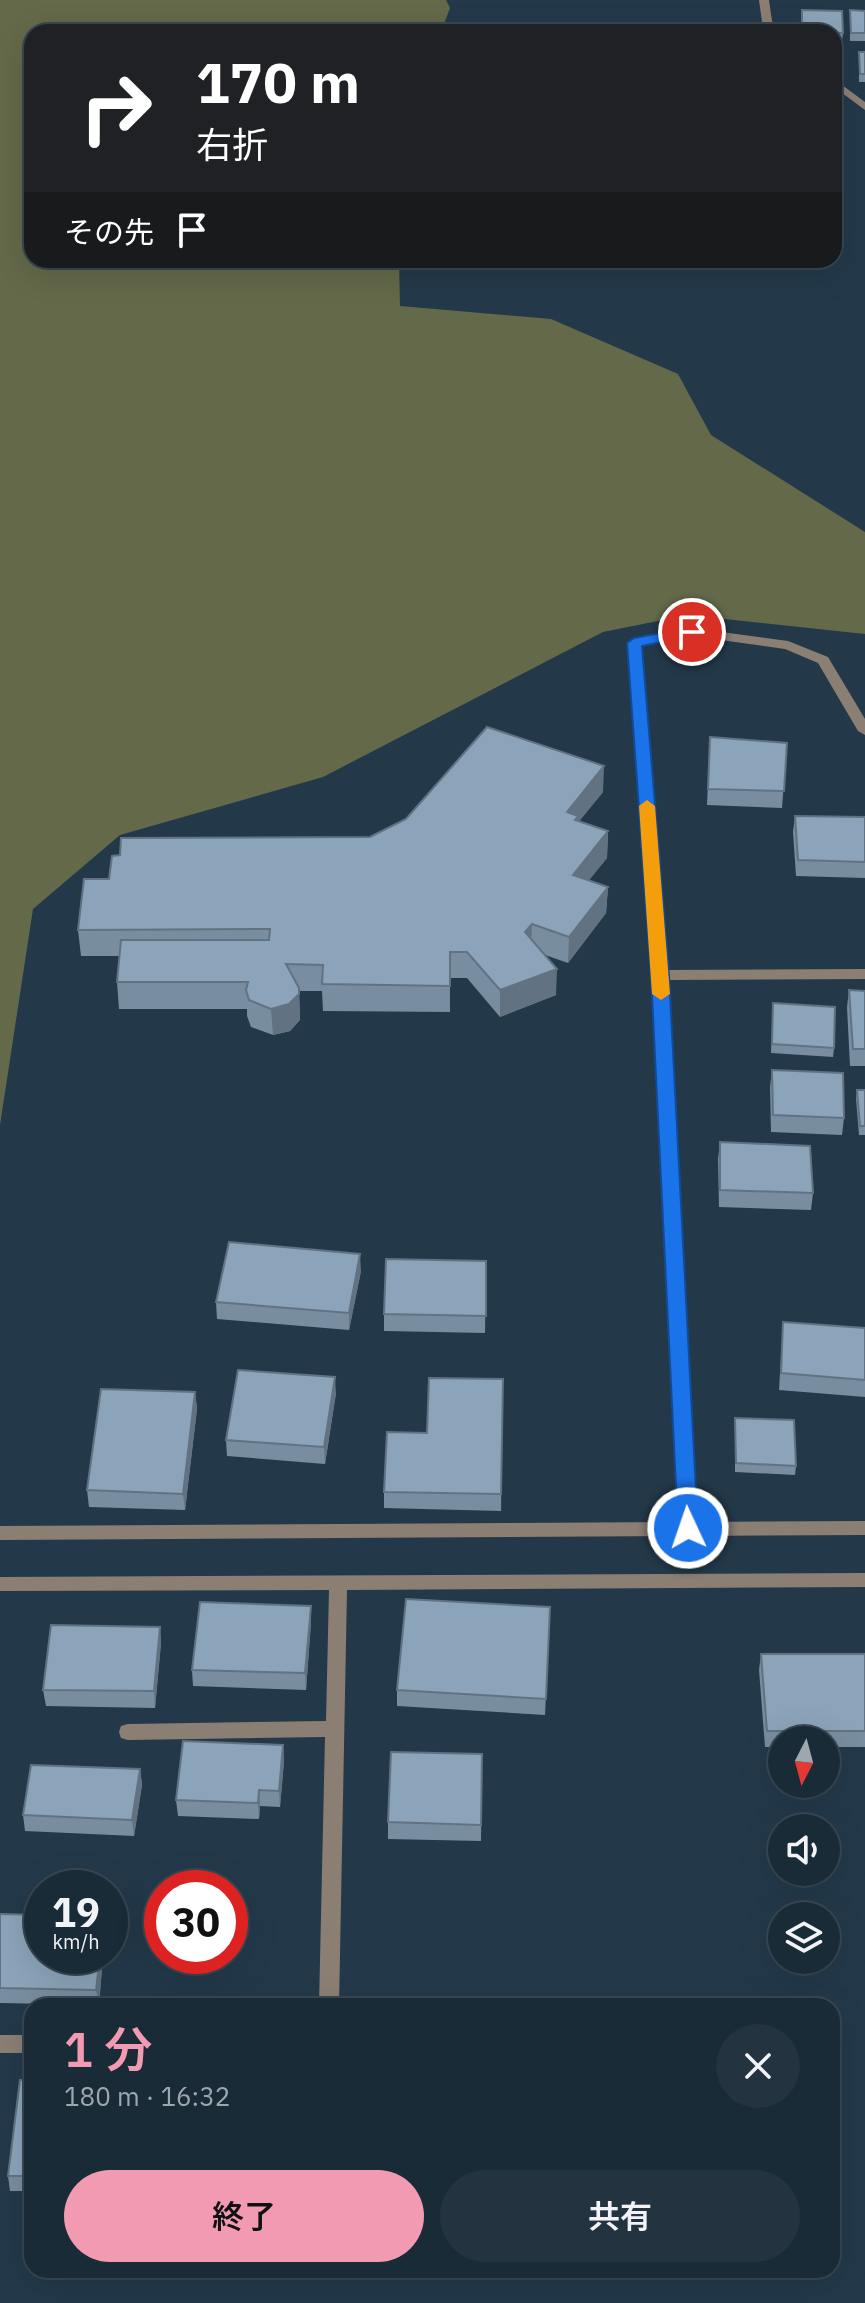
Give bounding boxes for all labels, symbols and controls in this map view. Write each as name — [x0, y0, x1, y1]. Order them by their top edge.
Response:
text: 170 m — [196, 46, 360, 118]
icon: right — [64, 56, 168, 160]
text: 右折 — [196, 121, 268, 168]
icon: arrive — [170, 208, 214, 252]
text: その先 — [64, 212, 154, 251]
pin — [658, 598, 726, 666]
icon: arrive — [670, 610, 714, 654]
position arrow — [646, 1486, 730, 1570]
north arrow — [768, 1726, 840, 1798]
map controls — [768, 1726, 840, 1974]
button: sound — [768, 1814, 840, 1886]
speed limit sign: 30 — [144, 1870, 248, 1974]
text: 19 — [52, 1886, 100, 1938]
button: layers — [768, 1902, 840, 1974]
text: km/h — [52, 1928, 100, 1955]
text: 1 分 — [64, 2018, 152, 2080]
button: close — [716, 2024, 800, 2108]
text: 180 m · 16:32 — [64, 2079, 230, 2113]
button: 終了 — [64, 2170, 424, 2262]
button: 共有 — [440, 2170, 800, 2262]

